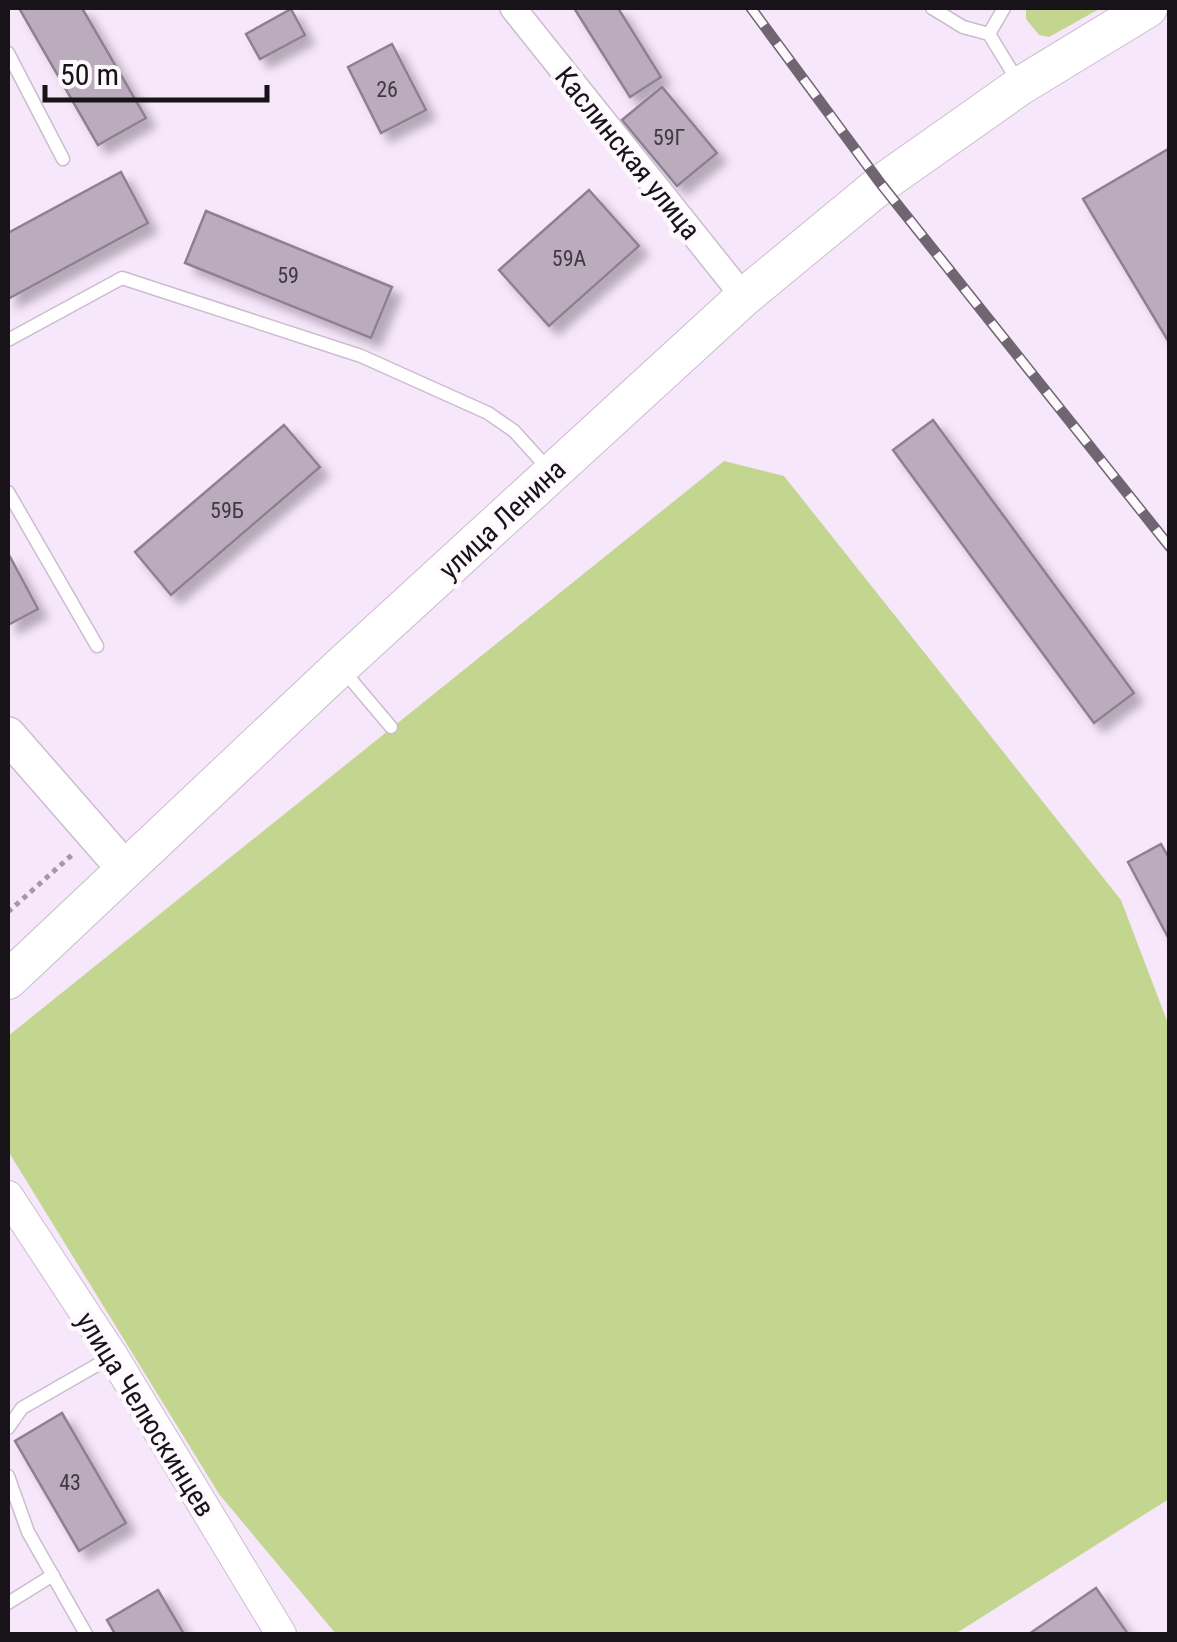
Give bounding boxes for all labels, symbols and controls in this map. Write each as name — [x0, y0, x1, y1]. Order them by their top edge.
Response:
scale bar — [45, 40, 268, 102]
text: 50 m — [60, 57, 119, 92]
street label: Каслинская улица — [548, 60, 707, 246]
house number: 26 — [376, 77, 398, 102]
house number: 59Г — [653, 125, 685, 150]
house number: 59А — [552, 246, 587, 271]
house number: 59 — [277, 263, 299, 288]
street label: улица Ленина — [432, 452, 572, 586]
house number: 59Б — [210, 498, 244, 523]
street label: улица Челюскинцев — [69, 1306, 222, 1523]
house number: 43 — [59, 1470, 81, 1495]

